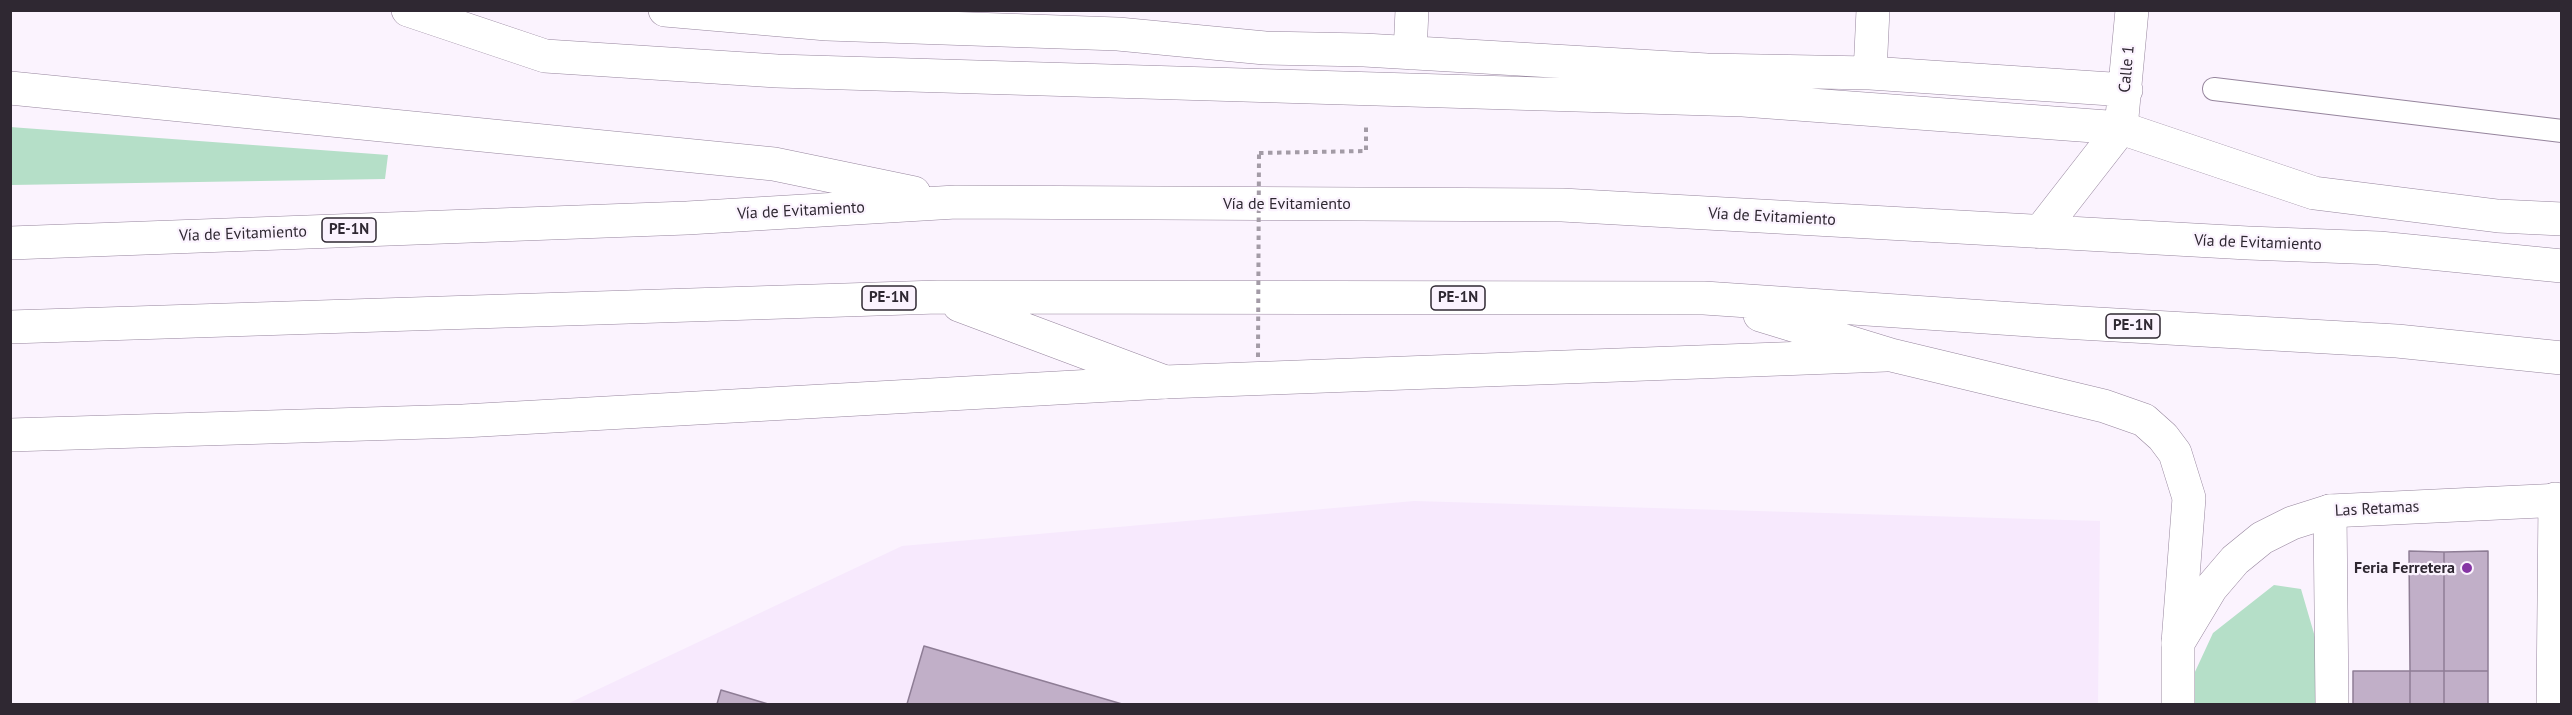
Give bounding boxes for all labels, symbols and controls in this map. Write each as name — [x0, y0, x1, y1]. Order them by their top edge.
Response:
street label: Calle 1 — [2115, 45, 2139, 93]
street label: Vía de Evitamiento — [1223, 194, 1351, 214]
street label: Vía de Evitamiento — [737, 198, 865, 224]
street label: Vía de Evitamiento — [1708, 204, 1836, 230]
road number: PE-1N — [322, 218, 376, 242]
street label: Vía de Evitamiento — [179, 222, 307, 246]
street label: Vía de Evitamiento — [2194, 231, 2322, 255]
road number: PE-1N — [862, 286, 916, 310]
road number: PE-1N — [1431, 286, 1485, 310]
road number: PE-1N — [2106, 314, 2160, 338]
street label: Las Retamas — [2334, 497, 2420, 521]
place label: Feria Ferretera — [2354, 558, 2455, 578]
marker: Feria Ferretera — [2460, 561, 2474, 575]

